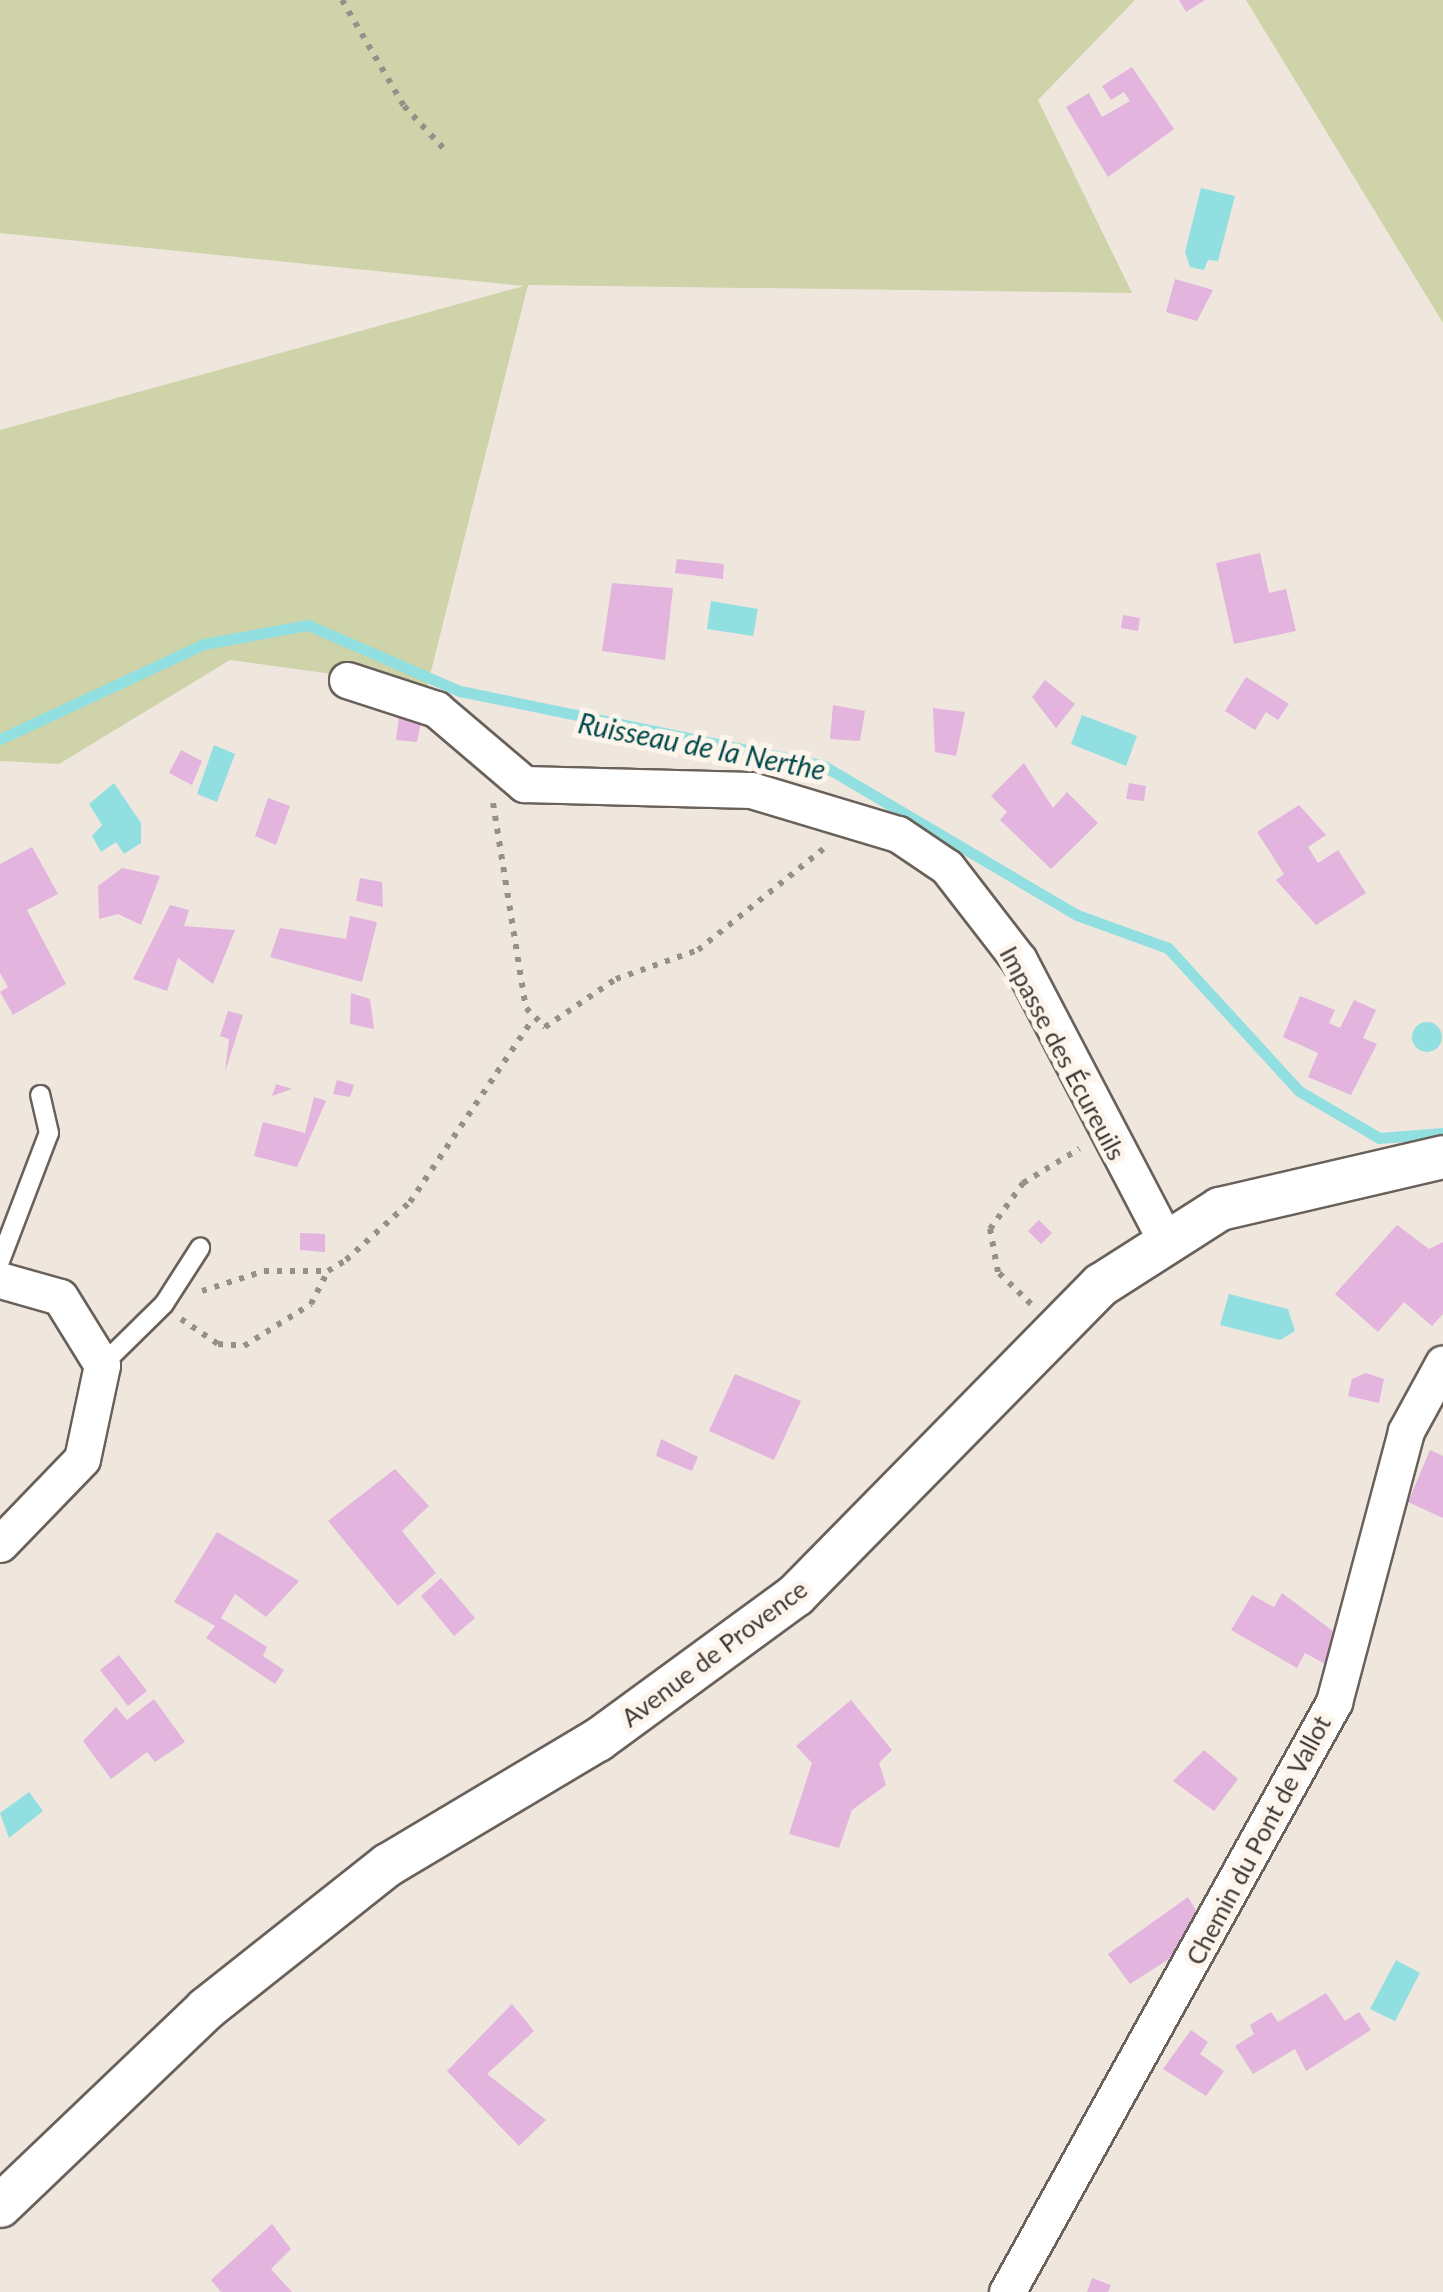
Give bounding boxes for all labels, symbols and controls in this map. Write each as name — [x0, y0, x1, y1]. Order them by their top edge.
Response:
water label: Ruisseau de la Nerthe — [576, 706, 828, 786]
street label: Impasse des Écureuils — [994, 941, 1132, 1165]
street label: Avenue de Provence — [615, 1573, 813, 1733]
street label: Chemin du Pont de Vallot — [1179, 1710, 1337, 1970]

